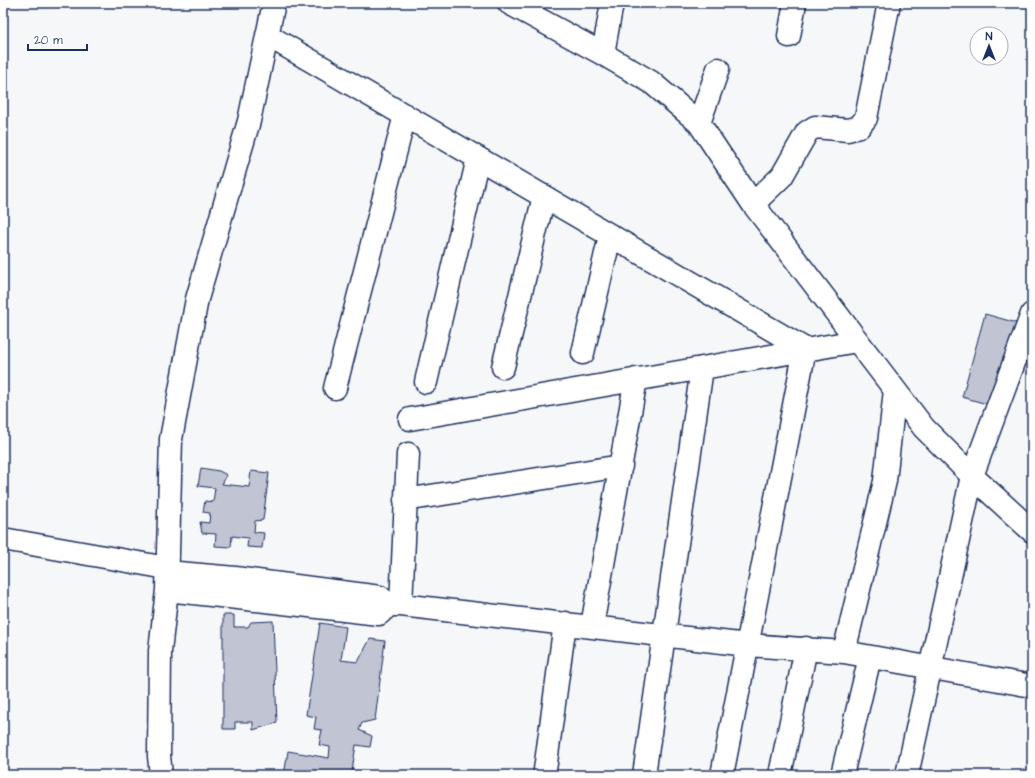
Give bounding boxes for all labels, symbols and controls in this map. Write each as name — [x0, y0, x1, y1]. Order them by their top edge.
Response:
scale bar — [28, 26, 87, 52]
north arrow — [969, 26, 1009, 66]
text: N — [986, 29, 993, 44]
text: 20 m — [34, 32, 63, 49]

